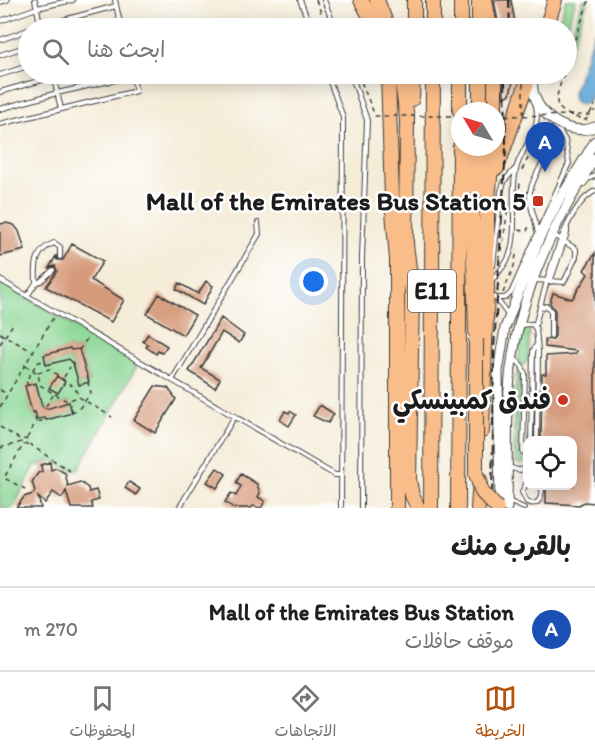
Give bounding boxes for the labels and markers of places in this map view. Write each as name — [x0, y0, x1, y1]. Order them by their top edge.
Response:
pin: A — [526, 122, 564, 172]
place label: Mall of the Emirates Bus Station 5 — [146, 185, 526, 217]
marker: Mall of the Emirates Bus Station 5 — [531, 194, 545, 208]
place label: فندق كمبينسكي — [393, 384, 551, 424]
marker: فندق كمبينسكي — [556, 393, 570, 407]

